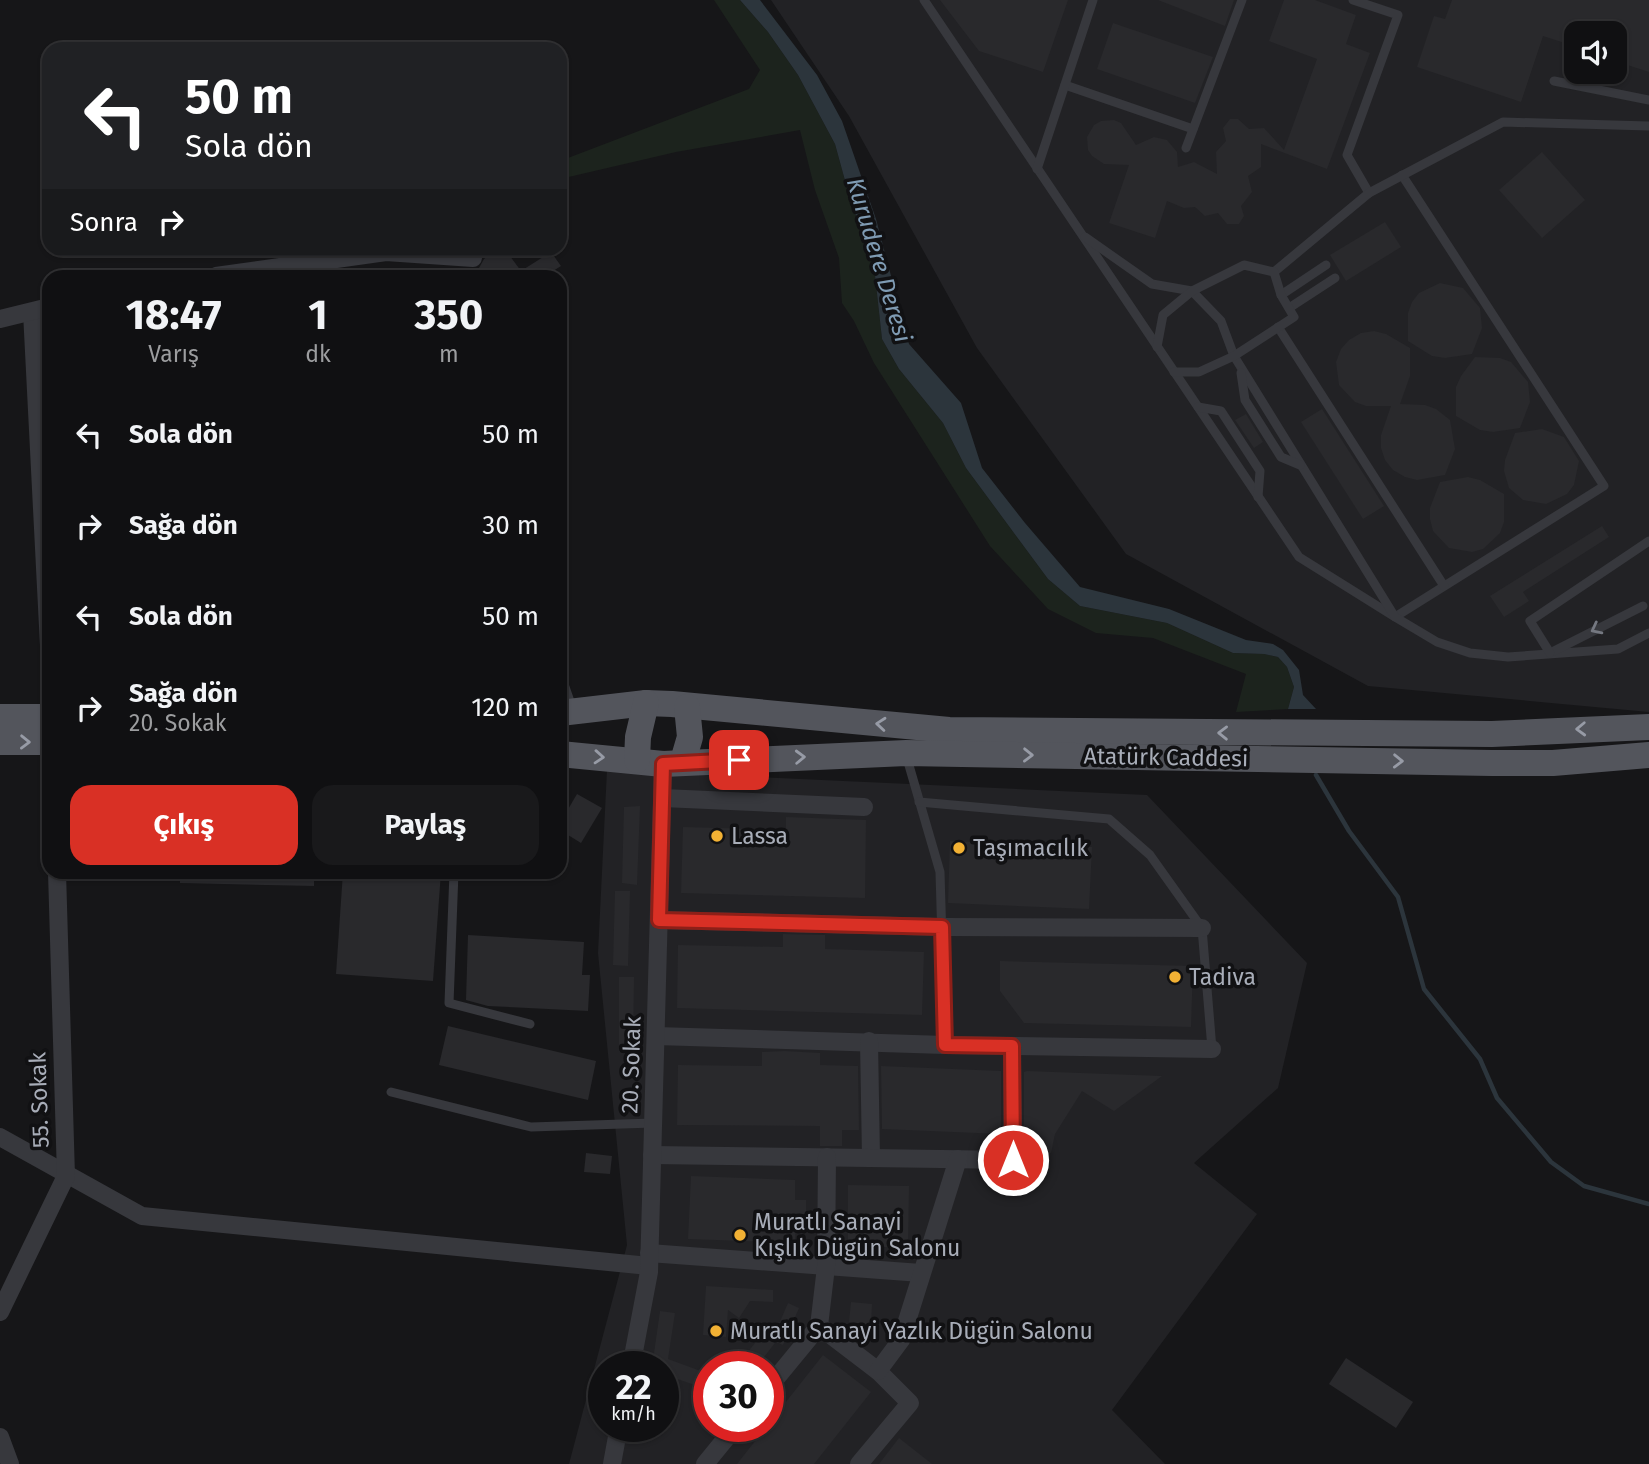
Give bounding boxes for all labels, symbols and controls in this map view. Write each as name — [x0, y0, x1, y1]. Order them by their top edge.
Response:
map controls — [1564, 21, 1627, 84]
button: sound — [1564, 21, 1627, 84]
text: 50 m — [185, 67, 293, 126]
icon: left — [70, 70, 161, 161]
text: Sola dön — [185, 127, 313, 165]
water label: Kurudere Deresi — [841, 174, 917, 346]
icon: right — [152, 203, 190, 241]
text: Sonra — [70, 207, 138, 238]
text: 18:47 — [126, 290, 222, 340]
text: 1 — [308, 290, 328, 340]
text: 350 — [414, 290, 483, 340]
text: Varış — [148, 340, 199, 368]
text: dk — [305, 340, 331, 368]
text: m — [439, 340, 459, 368]
icon: left — [70, 416, 108, 454]
text: Sola dön — [129, 419, 233, 450]
text: 50 m — [482, 419, 539, 450]
icon: right — [70, 507, 108, 545]
text: Sağa dön — [129, 510, 238, 541]
text: 30 m — [482, 510, 539, 541]
icon: left — [70, 598, 108, 636]
text: Sola dön — [129, 601, 233, 632]
text: 50 m — [482, 601, 539, 632]
one-way arrow — [1591, 621, 1603, 635]
text: Sağa dön — [129, 678, 238, 709]
icon: right — [70, 689, 108, 727]
text: 120 m — [471, 692, 539, 723]
text: 20. Sokak — [129, 709, 227, 737]
one-way arrow — [875, 717, 886, 732]
one-way arrow — [1575, 722, 1586, 737]
one-way arrow — [1217, 725, 1227, 741]
pin — [709, 730, 769, 790]
one-way arrow — [20, 734, 30, 750]
icon: arrive — [720, 741, 758, 779]
street label: Atatürk Caddesi — [1083, 742, 1249, 772]
one-way arrow — [1023, 747, 1034, 763]
one-way arrow — [593, 749, 604, 764]
one-way arrow — [795, 750, 806, 765]
one-way arrow — [1393, 753, 1404, 769]
button: Çıkış — [70, 785, 298, 865]
button: Paylaş — [312, 785, 539, 865]
place label: Lassa — [731, 822, 788, 850]
marker: Lassa — [709, 828, 725, 844]
place label: Taşımacılık — [973, 834, 1088, 862]
marker: Taşımacılık — [951, 840, 967, 856]
place label: Tadiva — [1189, 963, 1256, 991]
marker: Tadiva — [1167, 969, 1183, 985]
street label: 20. Sokak — [615, 1016, 647, 1114]
street label: 55. Sokak — [23, 1051, 55, 1149]
position arrow — [976, 1123, 1050, 1197]
place label: Muratlı Sanayi Kışlık Dügün Salonu — [754, 1208, 961, 1262]
marker: Muratlı Sanayi Kışlık Dügün Salonu — [732, 1227, 748, 1243]
place label: Muratlı Sanayi Yazlık Dügün Salonu — [730, 1317, 1093, 1345]
marker: Muratlı Sanayi Yazlık Dügün Salonu — [708, 1323, 724, 1339]
speed limit sign: 30 — [693, 1351, 784, 1442]
text: 22 — [615, 1366, 652, 1408]
text: km/h — [611, 1403, 656, 1425]

